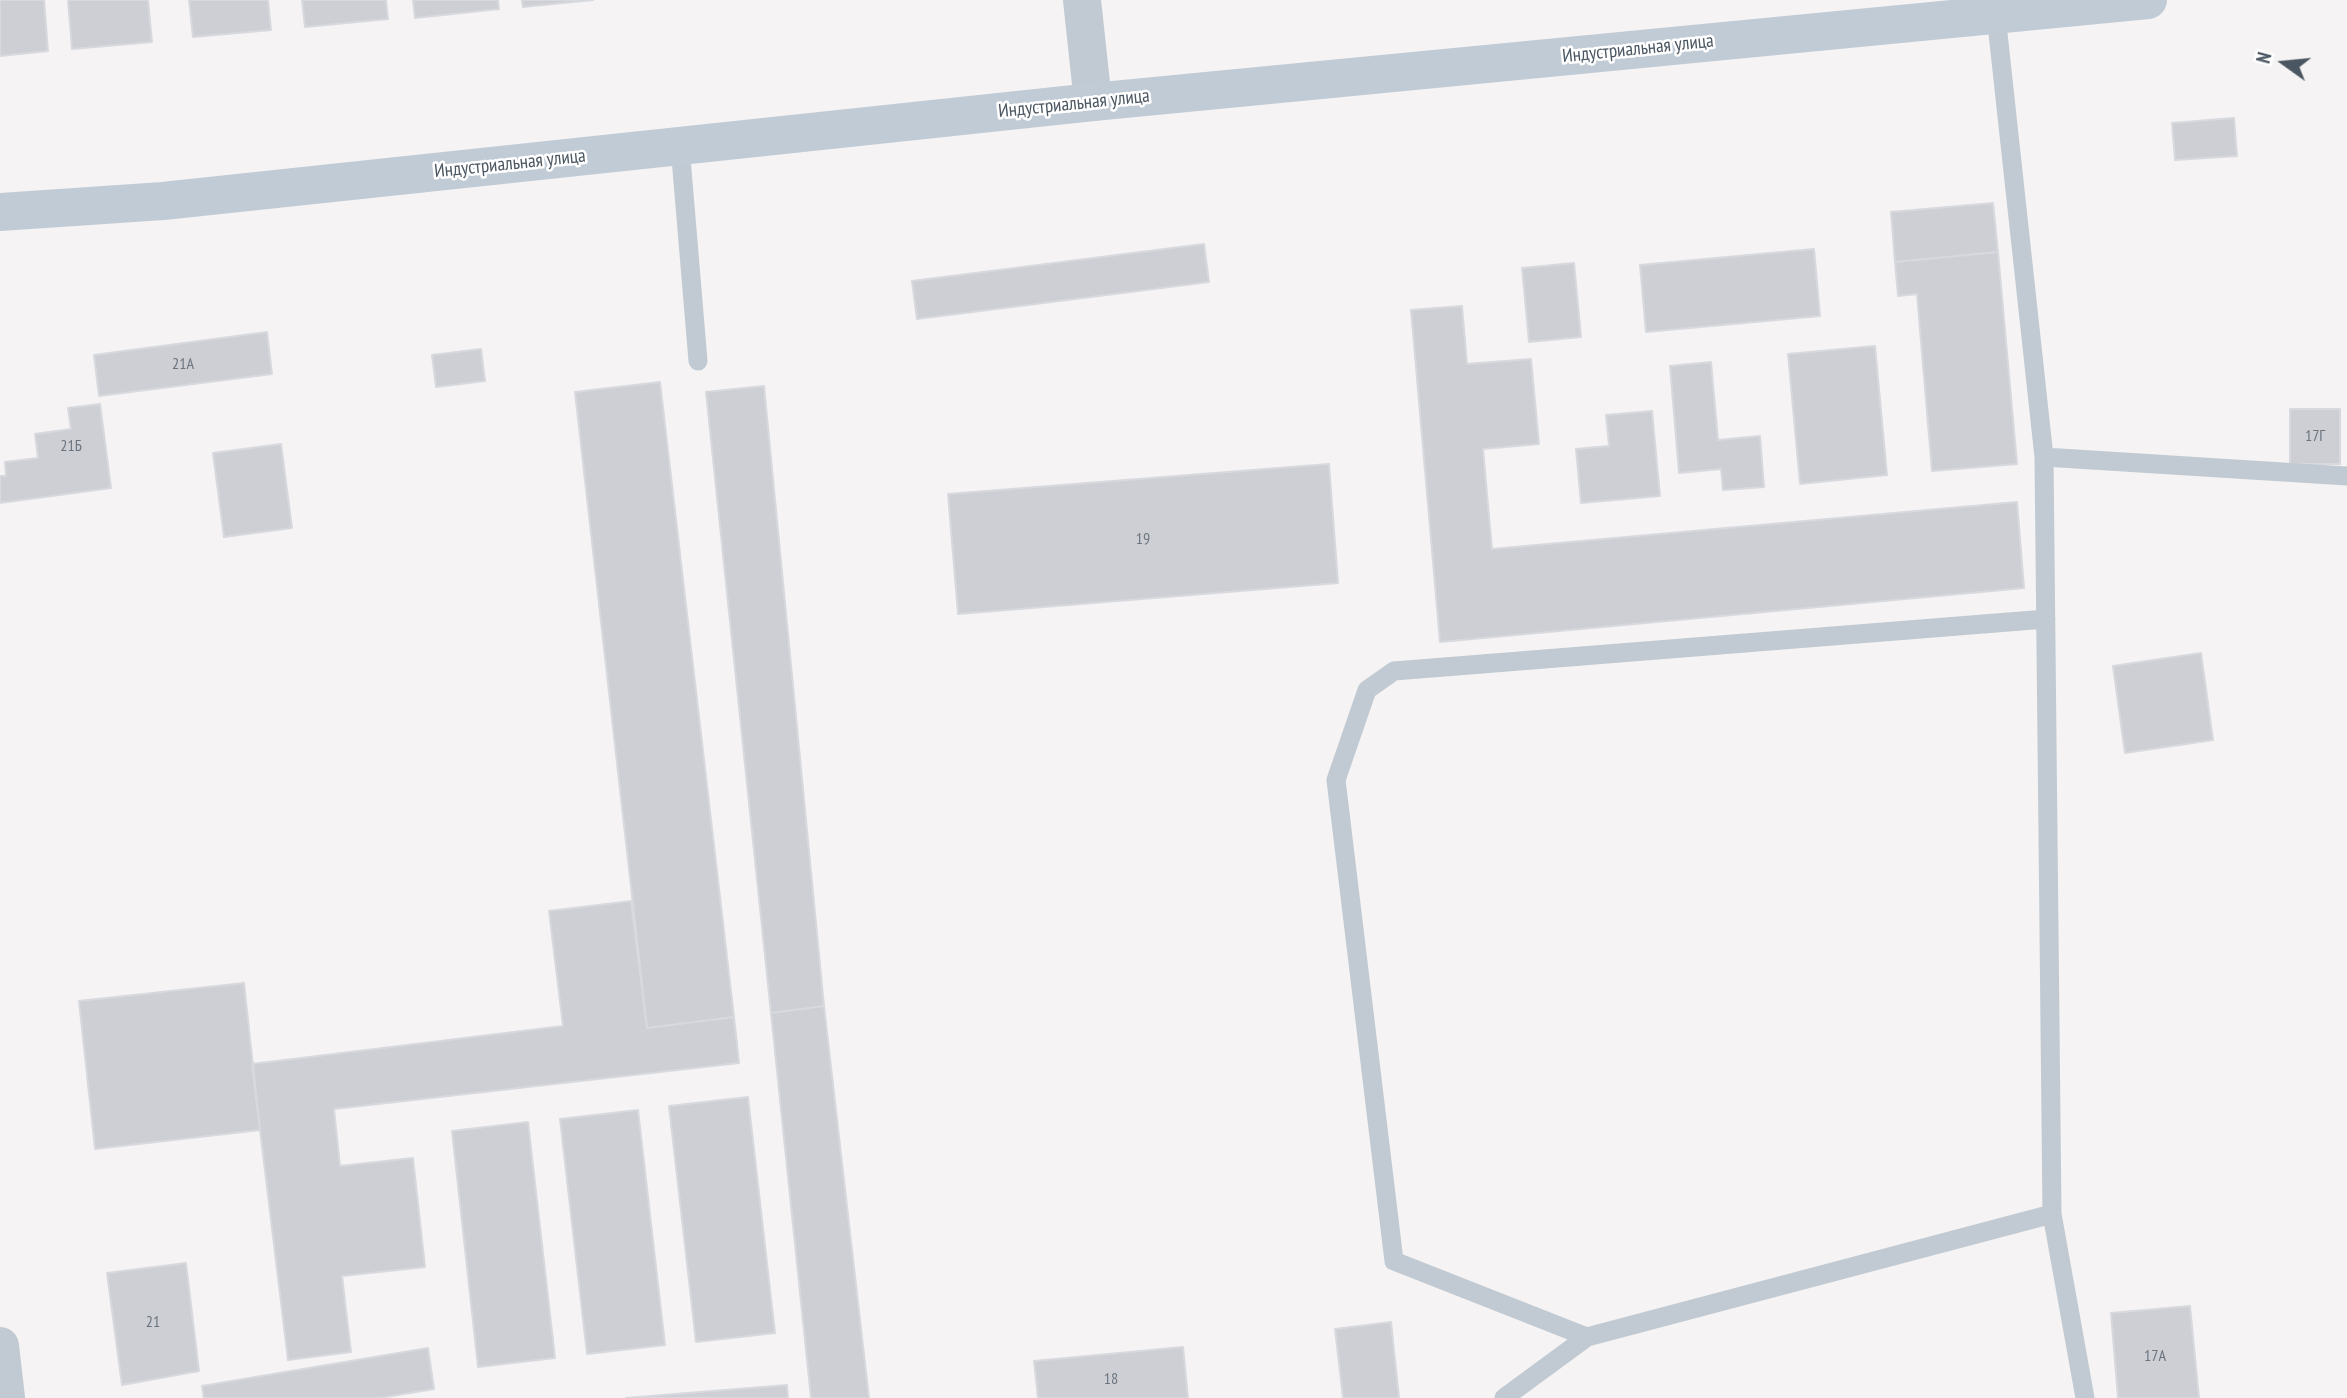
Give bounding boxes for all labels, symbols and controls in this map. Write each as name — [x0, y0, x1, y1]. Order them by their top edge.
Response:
north arrow — [2249, 28, 2319, 98]
street label: Индустриальная улица — [1561, 30, 1715, 68]
text: N — [2251, 50, 2277, 66]
street label: Индустриальная улица — [997, 85, 1151, 123]
street label: Индустриальная улица — [433, 145, 587, 183]
house number: 21А — [172, 354, 194, 374]
house number: 17Г — [2305, 426, 2325, 446]
house number: 21Б — [60, 436, 82, 456]
house number: 19 — [1136, 529, 1150, 549]
house number: 21 — [146, 1312, 160, 1332]
house number: 17А — [2144, 1346, 2166, 1366]
house number: 18 — [1104, 1369, 1118, 1389]

